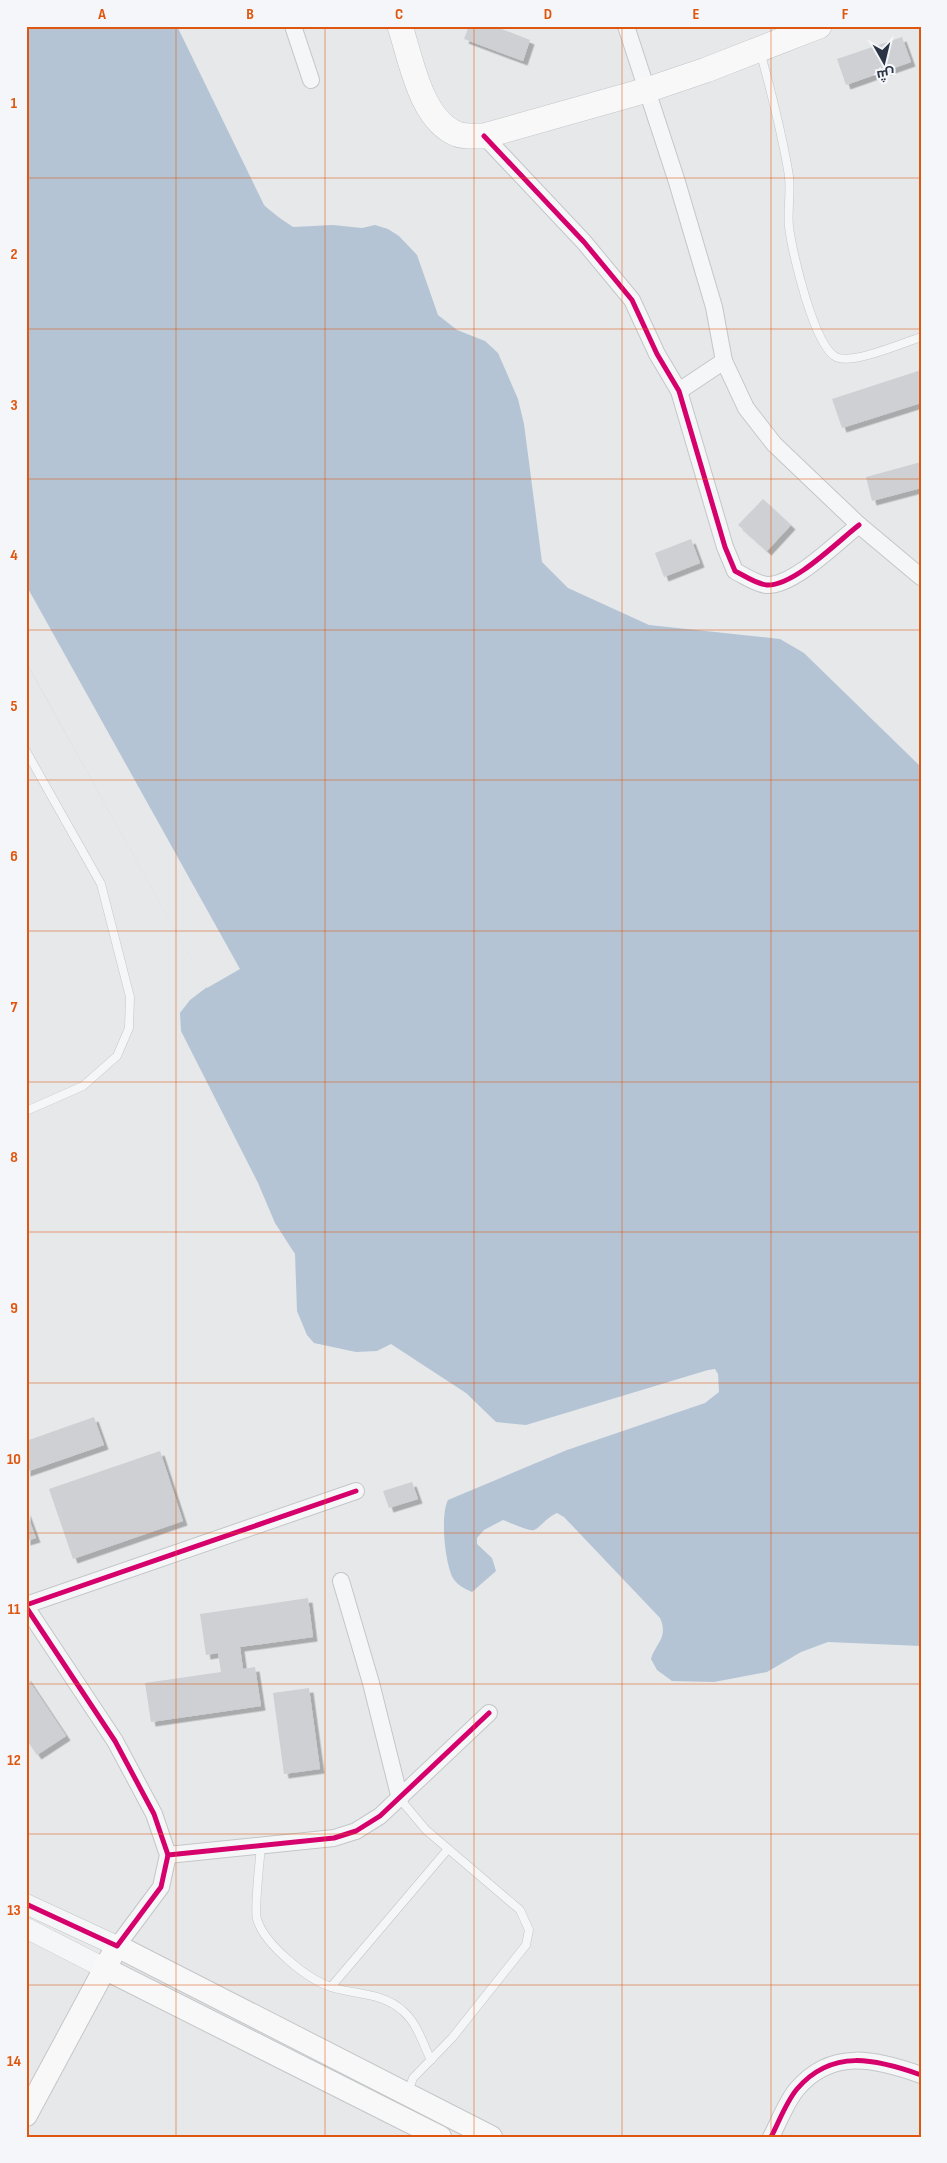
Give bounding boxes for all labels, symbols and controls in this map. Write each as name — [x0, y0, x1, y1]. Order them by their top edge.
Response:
text: A — [97, 5, 106, 24]
text: B — [246, 5, 254, 24]
text: C — [395, 5, 403, 24]
text: D — [544, 5, 552, 24]
text: E — [693, 5, 700, 24]
text: F — [842, 5, 849, 24]
north arrow — [860, 38, 910, 88]
text: ش — [876, 65, 896, 84]
text: 1 — [11, 94, 18, 113]
text: 2 — [10, 245, 18, 264]
text: 3 — [10, 396, 18, 415]
text: 4 — [10, 546, 18, 565]
text: 5 — [10, 697, 18, 716]
text: 6 — [10, 847, 18, 866]
text: 7 — [11, 998, 18, 1017]
text: 8 — [10, 1148, 18, 1167]
text: 9 — [10, 1299, 18, 1318]
text: 10 — [7, 1450, 21, 1469]
text: 11 — [8, 1600, 21, 1619]
text: 12 — [7, 1751, 21, 1770]
text: 13 — [7, 1901, 21, 1920]
text: 14 — [7, 2052, 21, 2071]

